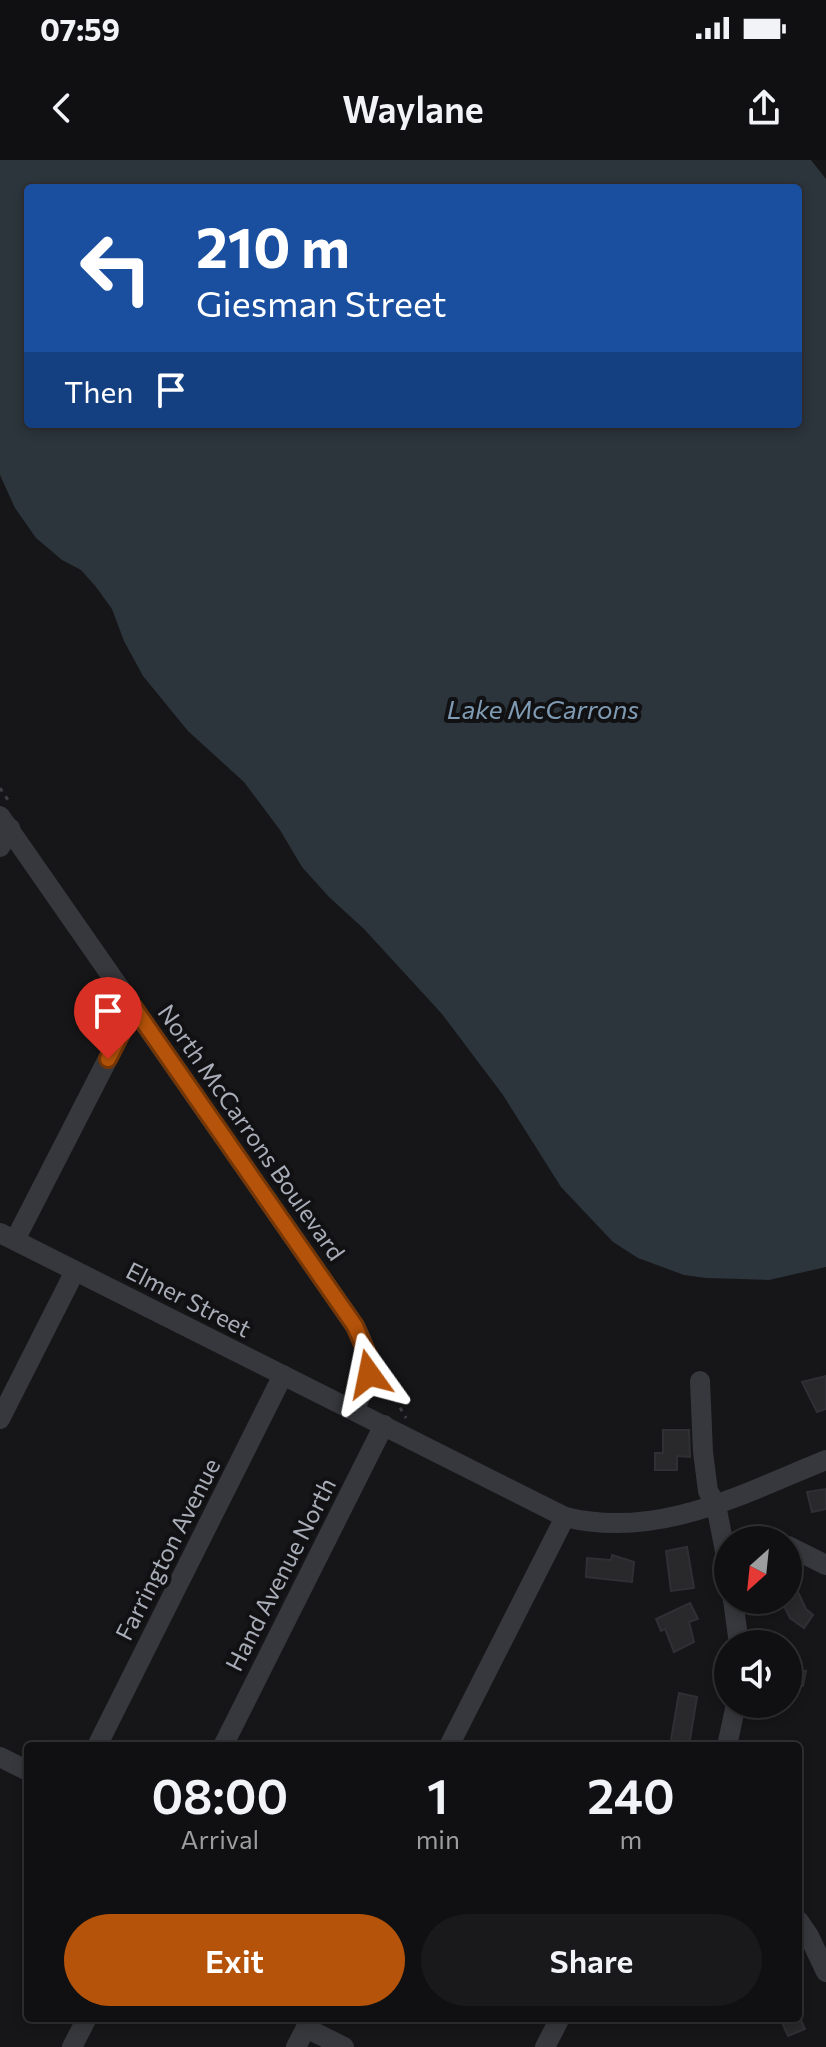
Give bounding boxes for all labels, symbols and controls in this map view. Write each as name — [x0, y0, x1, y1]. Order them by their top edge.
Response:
text: 07:59 — [40, 10, 120, 47]
icon: back — [40, 86, 84, 130]
text: Waylane — [342, 86, 484, 130]
icon: share — [742, 86, 786, 130]
text: 210 m — [196, 211, 350, 280]
icon: left — [64, 216, 168, 320]
text: Giesman Street — [196, 280, 447, 324]
icon: arrive — [149, 368, 193, 412]
text: Then — [64, 372, 133, 409]
water label: Lake McCarrons — [447, 693, 639, 724]
pin — [74, 977, 142, 1059]
icon: arrive — [86, 989, 130, 1033]
street label: North McCarrons Boulevard — [152, 998, 352, 1266]
street label: Elmer Street — [122, 1255, 256, 1343]
position arrow — [327, 1332, 411, 1416]
street label: Farrington Avenue — [109, 1453, 225, 1645]
street label: Hand Avenue North — [219, 1473, 341, 1675]
north arrow — [714, 1526, 802, 1614]
map controls — [714, 1526, 802, 1718]
button: sound — [714, 1630, 802, 1718]
text: 08:00 — [151, 1765, 288, 1824]
text: 1 — [427, 1765, 448, 1824]
text: 240 — [587, 1765, 675, 1824]
text: Arrival — [180, 1823, 259, 1854]
text: min — [416, 1823, 460, 1854]
text: m — [620, 1823, 642, 1854]
button: Exit — [64, 1914, 405, 2006]
button: Share — [421, 1914, 762, 2006]

